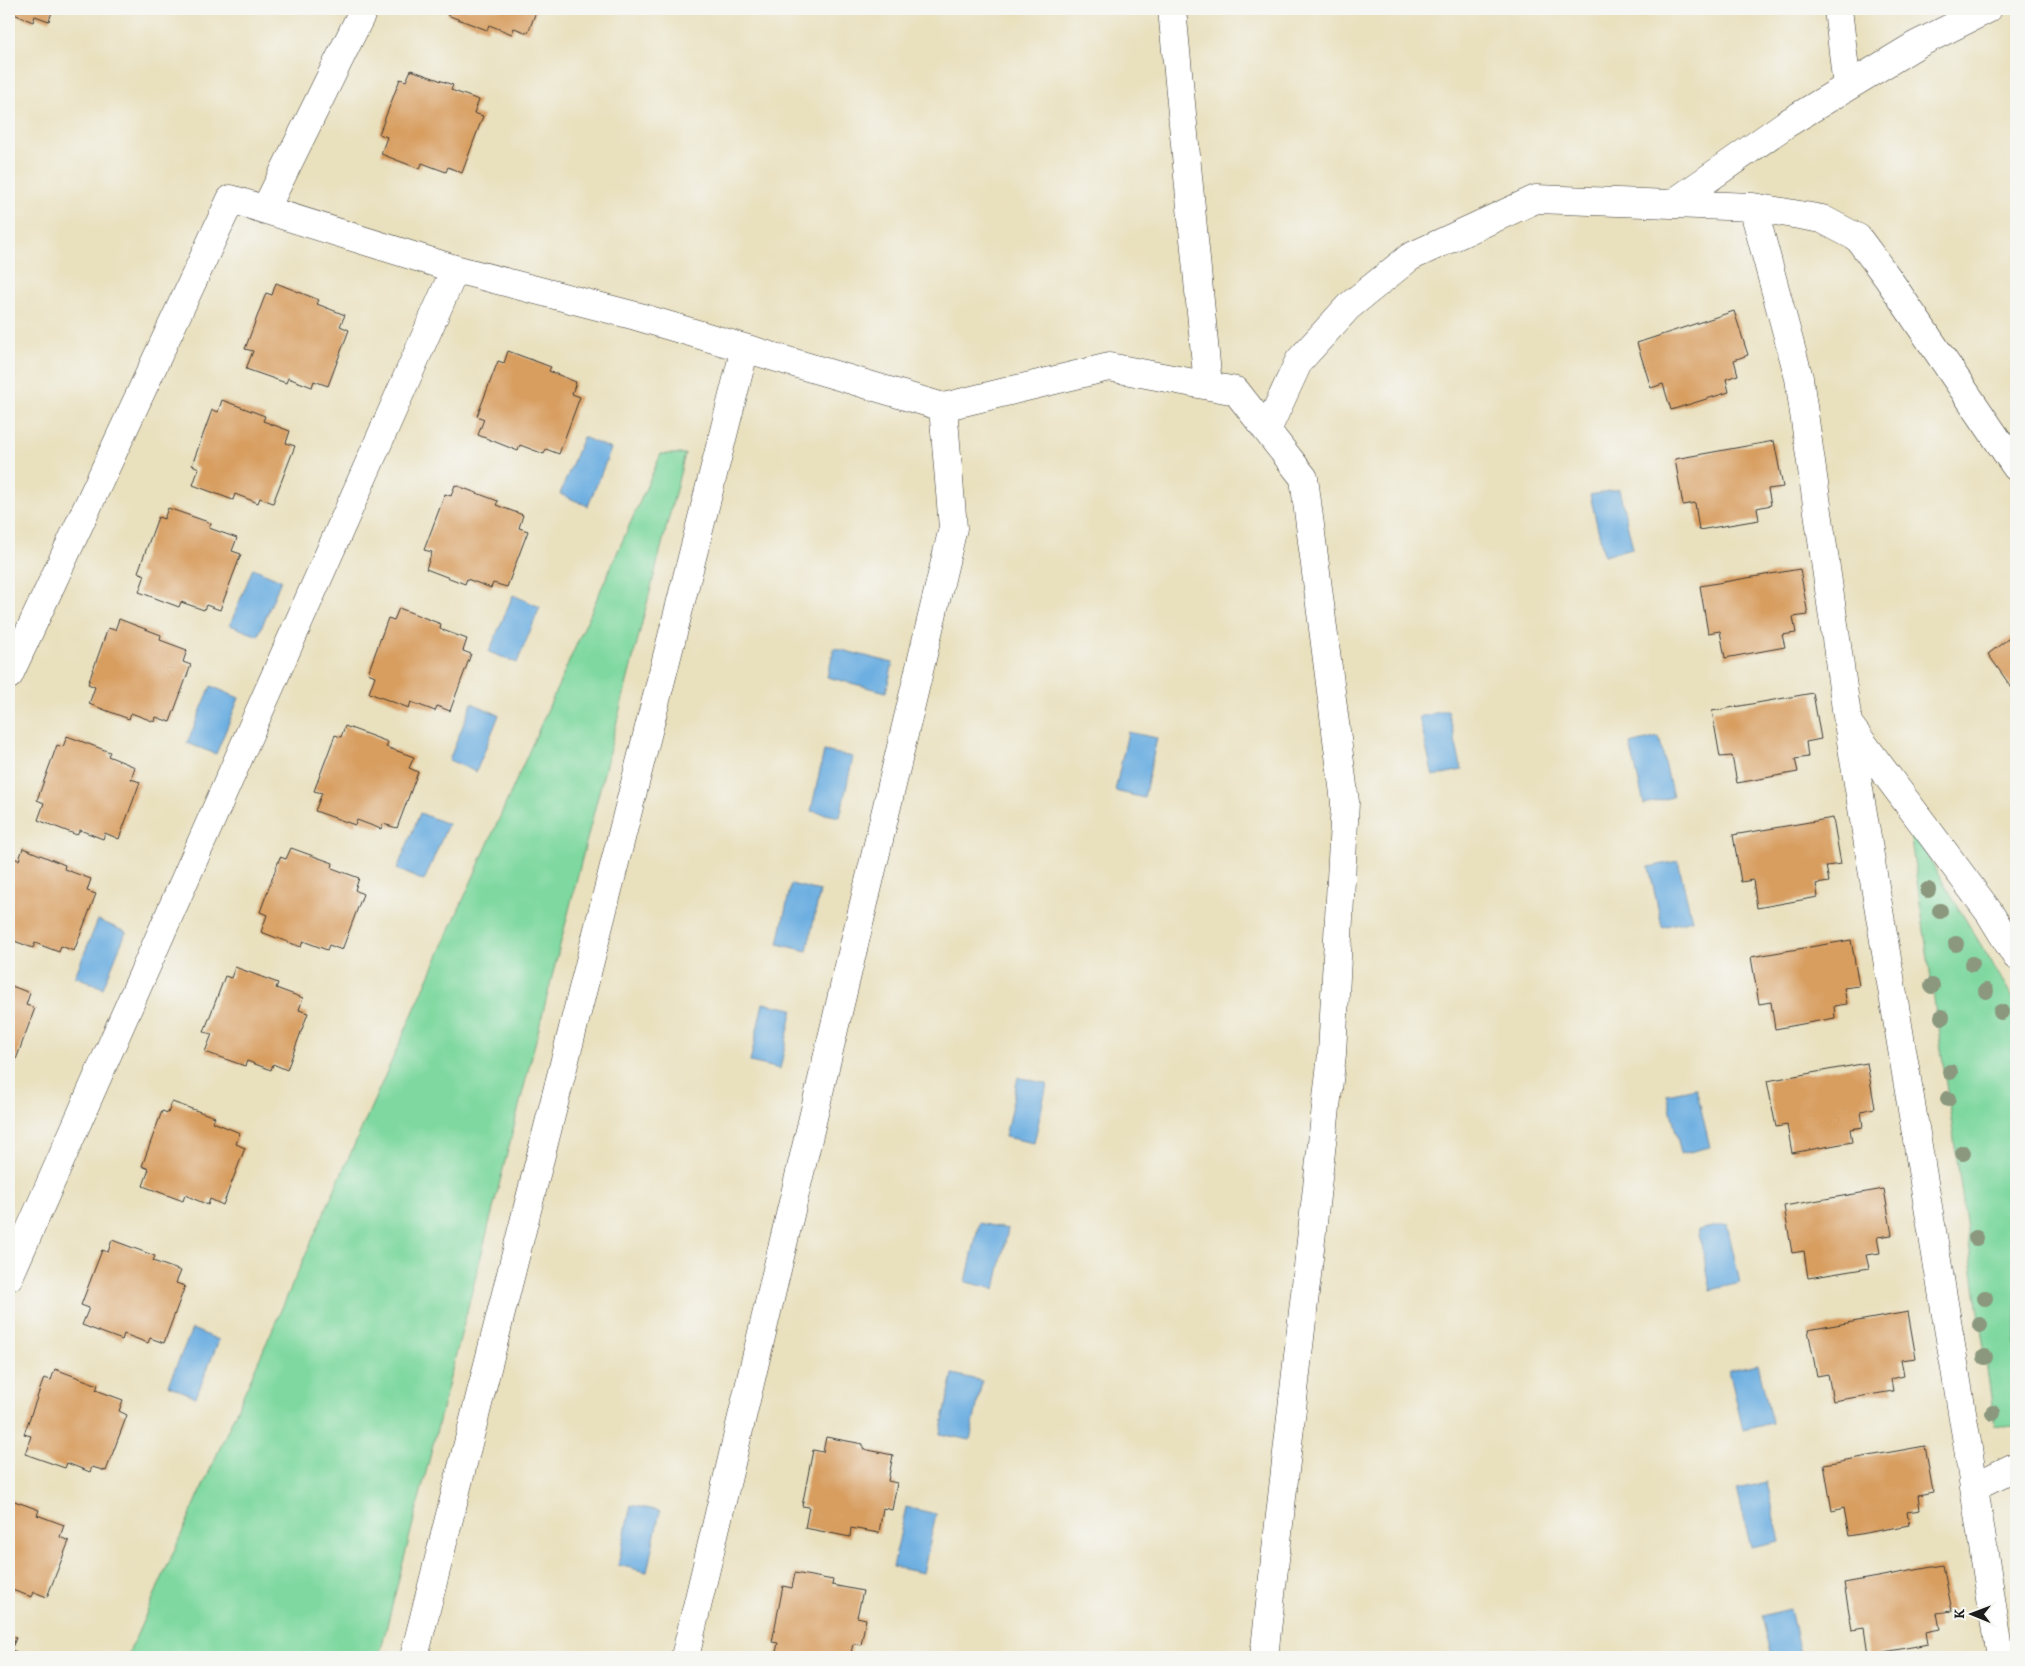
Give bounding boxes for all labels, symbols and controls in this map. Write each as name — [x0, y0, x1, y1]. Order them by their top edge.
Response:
north arrow — [1948, 1588, 1998, 1638]
text: K — [1951, 1609, 1970, 1619]

